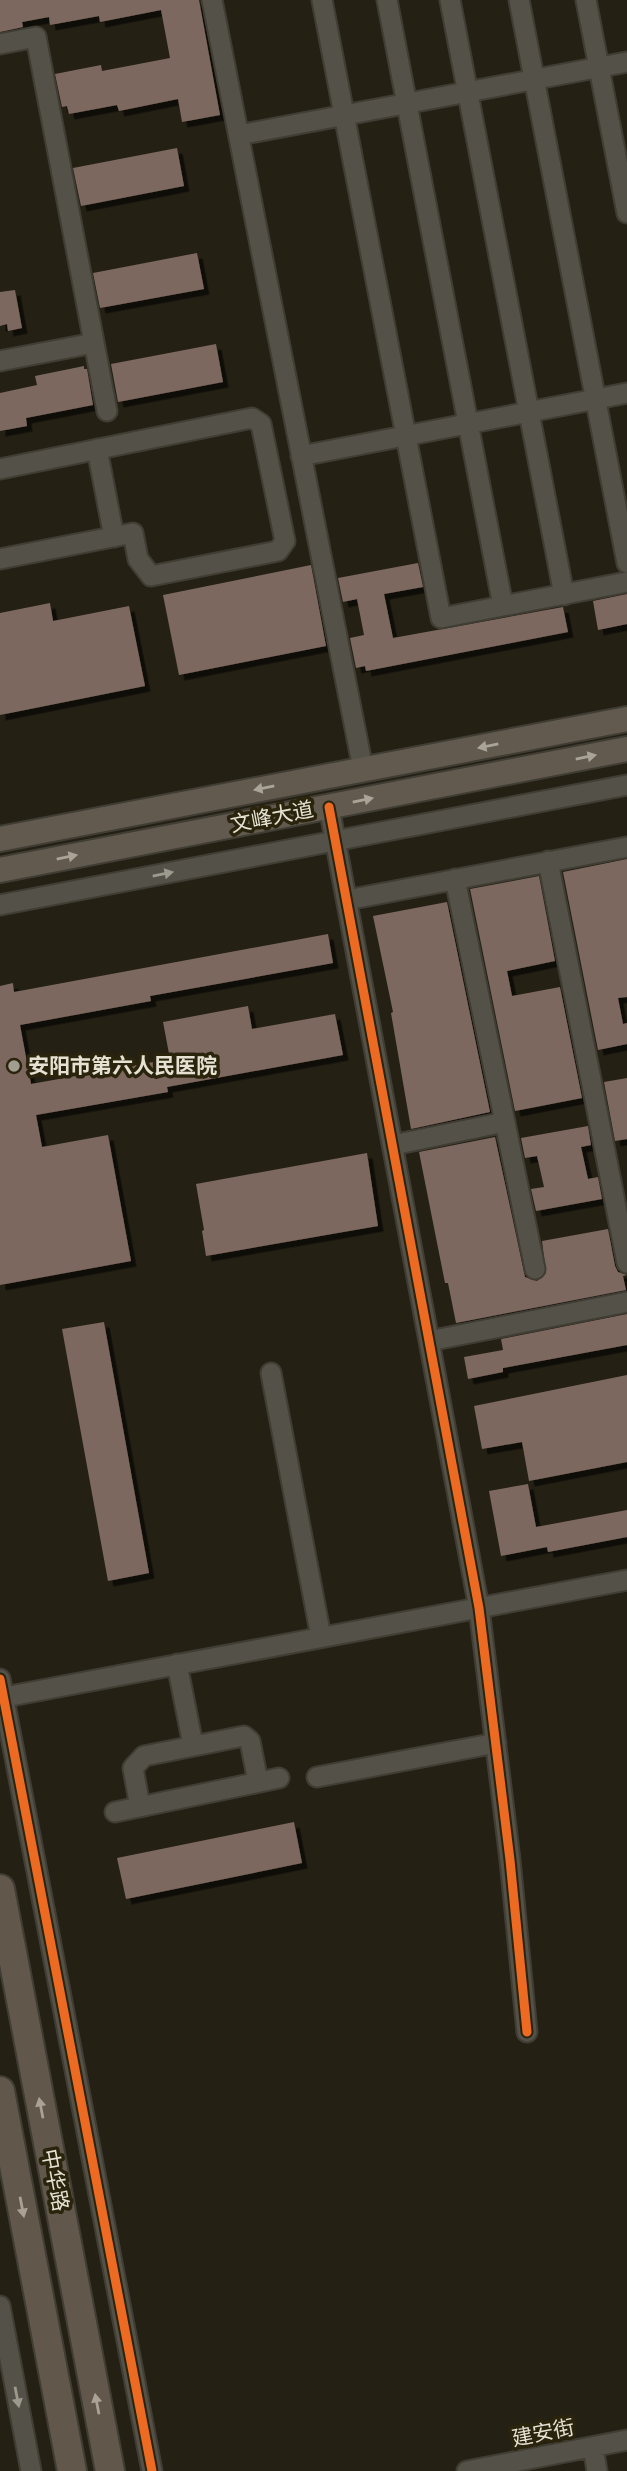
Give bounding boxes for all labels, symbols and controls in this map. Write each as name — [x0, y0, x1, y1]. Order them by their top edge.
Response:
one-way arrow — [477, 740, 499, 751]
one-way arrow — [575, 751, 597, 762]
one-way arrow — [253, 783, 275, 794]
one-way arrow — [352, 794, 374, 805]
street label: 文峰大道 — [228, 797, 315, 836]
one-way arrow — [56, 851, 78, 862]
one-way arrow — [152, 868, 174, 879]
place label: 安阳市第六人民医院 — [28, 1054, 217, 1077]
marker: 安阳市第六人民医院 — [6, 1058, 22, 1074]
one-way arrow — [36, 2097, 47, 2119]
street label: 中华路 — [38, 2147, 73, 2213]
one-way arrow — [17, 2196, 28, 2218]
one-way arrow — [12, 2386, 23, 2408]
one-way arrow — [92, 2393, 103, 2415]
street label: 建安街 — [510, 2415, 576, 2450]

